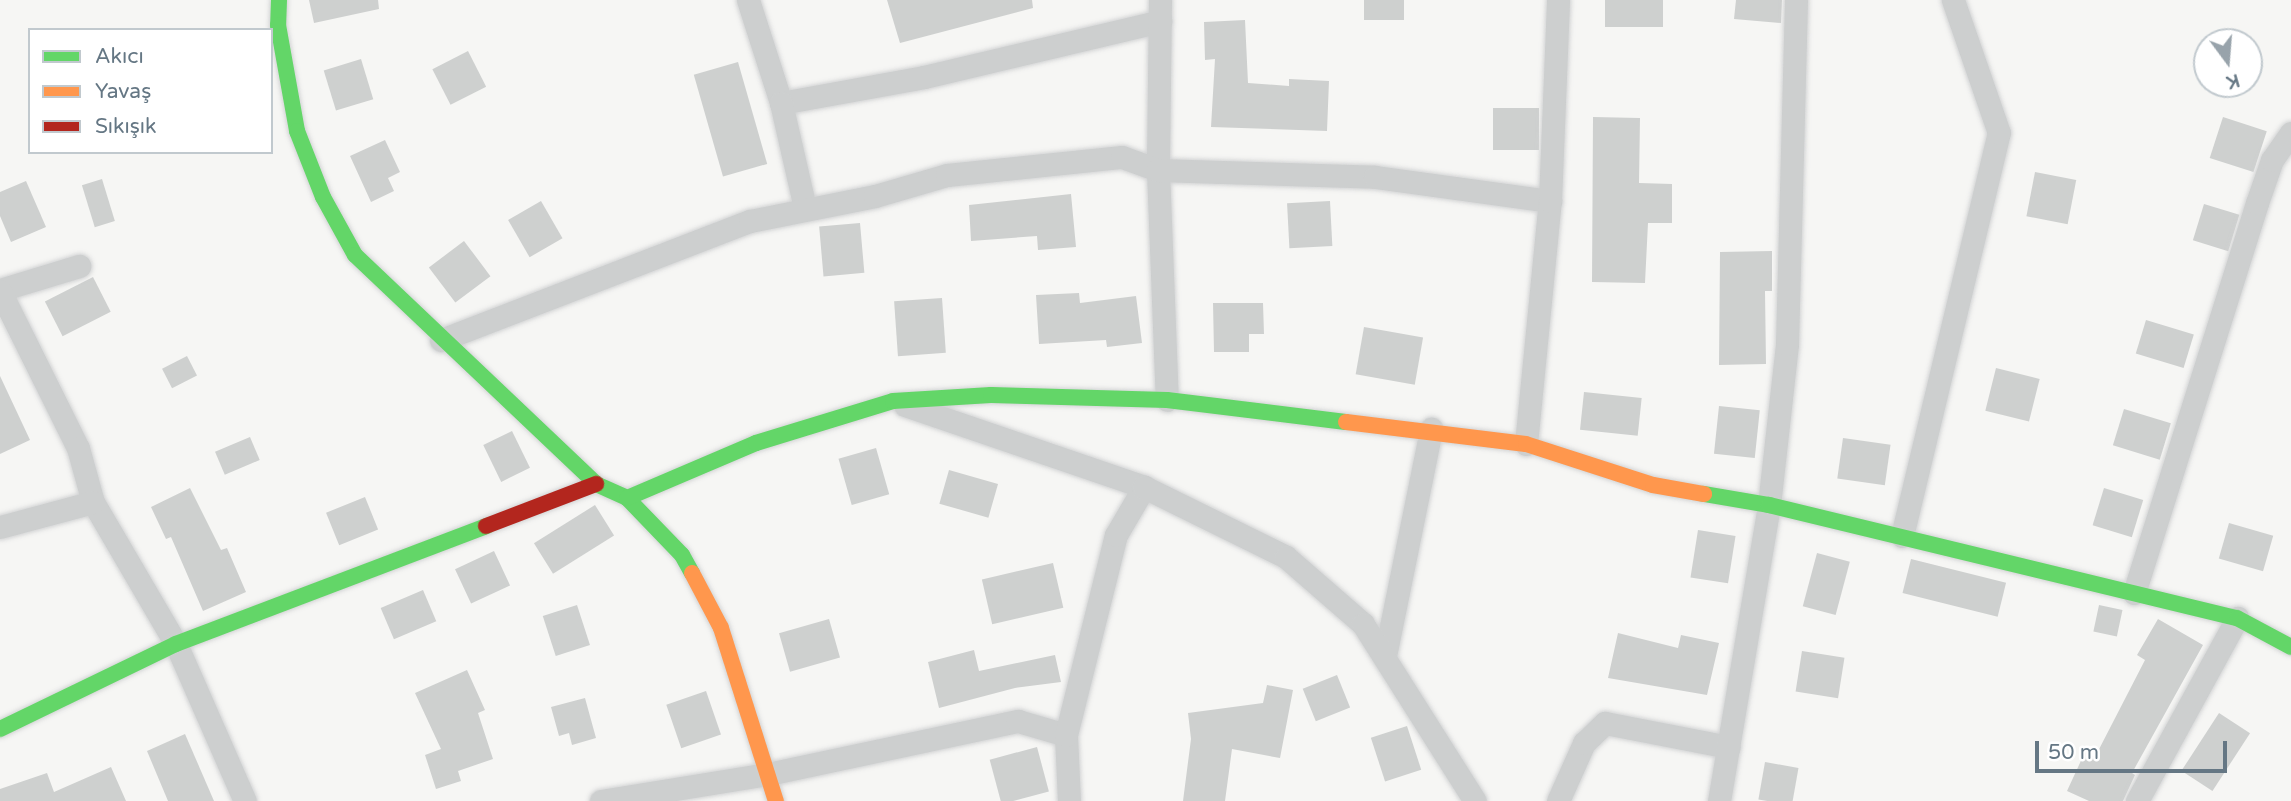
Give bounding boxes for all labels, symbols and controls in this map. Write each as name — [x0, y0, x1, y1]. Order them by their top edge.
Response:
legend — [28, 28, 273, 154]
north arrow — [2193, 28, 2263, 98]
text: Akıcı — [95, 44, 144, 69]
text: K — [2224, 69, 2242, 94]
text: Yavaş — [95, 79, 151, 104]
text: Sıkışık — [95, 114, 156, 139]
scale bar — [2039, 728, 2232, 772]
text: 50 m — [2048, 740, 2099, 765]

